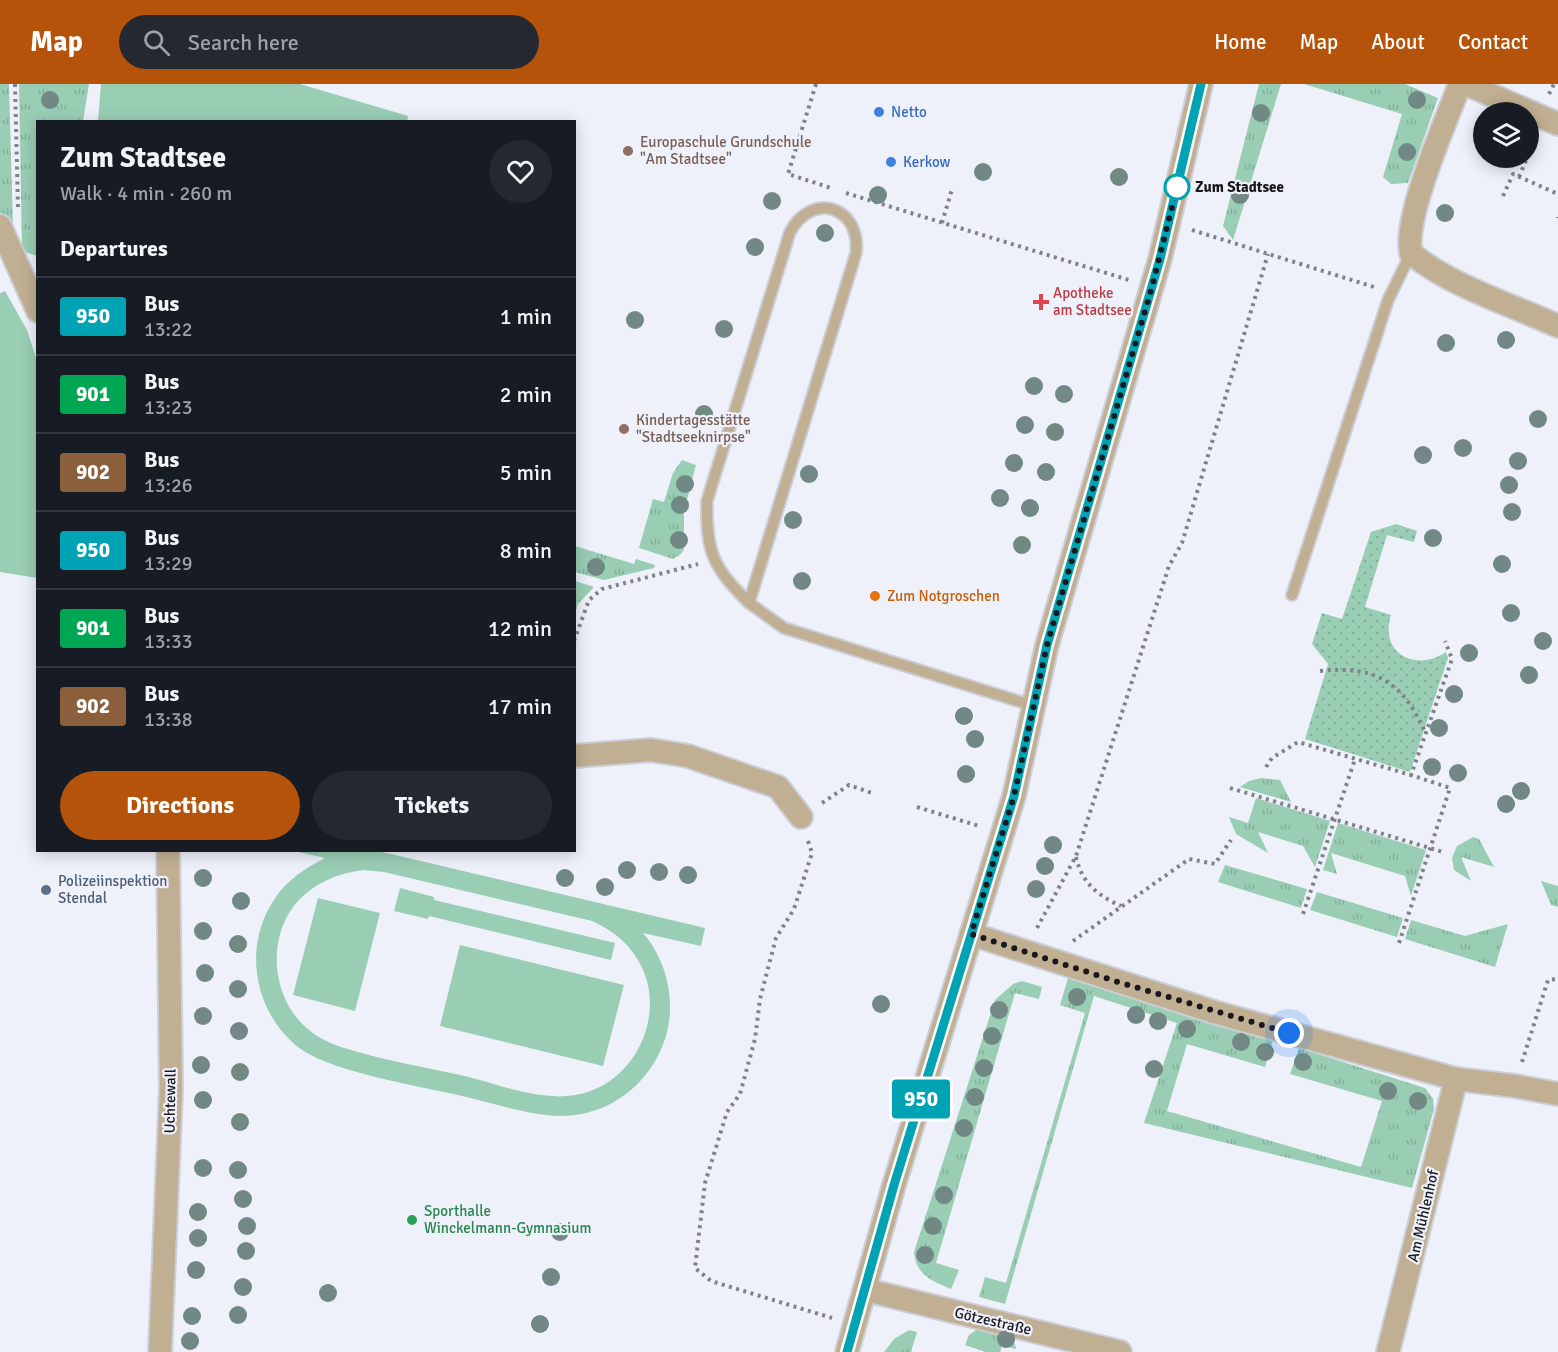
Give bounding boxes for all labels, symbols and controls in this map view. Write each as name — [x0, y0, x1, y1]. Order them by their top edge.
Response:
search box — [119, 15, 539, 69]
text: Map — [30, 25, 83, 59]
icon: search — [140, 26, 173, 59]
text: Search here — [188, 29, 299, 56]
text: Home — [1214, 29, 1267, 55]
text: Map — [1300, 29, 1338, 55]
text: About — [1371, 29, 1425, 55]
text: Contact — [1458, 29, 1528, 55]
map controls — [1473, 102, 1539, 168]
button: layers — [1473, 102, 1539, 168]
place label: Netto — [891, 103, 927, 121]
marker: Netto — [872, 105, 886, 119]
place label: Europaschule Grundschule "Am Stadtsee" — [640, 133, 811, 168]
button: heart — [489, 140, 552, 203]
text: Zum Stadtsee — [60, 141, 226, 175]
marker: Europaschule Grundschule "Am Stadtsee" — [621, 144, 635, 158]
place label: Kerkow — [903, 153, 951, 171]
marker: Kerkow — [884, 155, 898, 169]
marker: Zum Stadtsee — [1164, 174, 1190, 200]
place label: Zum Stadtsee — [1195, 178, 1284, 196]
text: Walk · 4 min · 260 m — [60, 181, 232, 206]
text: Departures — [60, 235, 168, 262]
place label: Apotheke am Stadtsee — [1053, 284, 1132, 319]
text: Bus — [144, 290, 179, 317]
marker: Apotheke am Stadtsee — [1034, 295, 1048, 309]
text: 950 — [76, 303, 110, 329]
text: 1 min — [500, 303, 552, 330]
text: 13:22 — [144, 317, 193, 342]
text: Bus — [144, 368, 179, 395]
text: 901 — [76, 381, 110, 407]
text: 2 min — [500, 381, 552, 408]
text: 13:23 — [144, 395, 193, 420]
place label: Kindertagesstätte "Stadtseeknirpse" — [636, 411, 751, 446]
marker: Kindertagesstätte "Stadtseeknirpse" — [617, 422, 631, 436]
text: Bus — [144, 446, 179, 473]
text: 902 — [76, 459, 110, 485]
text: 5 min — [500, 459, 552, 486]
text: 13:26 — [144, 473, 193, 498]
text: Bus — [144, 524, 179, 551]
text: 950 — [76, 537, 110, 563]
text: 8 min — [500, 537, 552, 564]
text: 13:29 — [144, 551, 193, 576]
place label: Zum Notgroschen — [887, 587, 1000, 605]
marker: Zum Notgroschen — [868, 589, 882, 603]
text: Bus — [144, 602, 179, 629]
text: 901 — [76, 615, 110, 641]
text: 12 min — [488, 615, 552, 642]
text: 13:33 — [144, 629, 193, 654]
text: Bus — [144, 680, 179, 707]
text: 902 — [76, 693, 110, 719]
text: 17 min — [488, 693, 552, 720]
text: 13:38 — [144, 707, 193, 732]
button: Directions — [60, 771, 300, 840]
button: Tickets — [312, 771, 552, 840]
place label: Polizeiinspektion Stendal — [58, 872, 168, 907]
marker: Polizeiinspektion Stendal — [39, 883, 53, 897]
your location — [1274, 1018, 1304, 1048]
street label: Uchtewall — [160, 1069, 180, 1133]
line badge: 950 — [886, 1080, 956, 1118]
text: 950 — [904, 1086, 938, 1112]
street label: Am Mühlenhof — [1404, 1167, 1443, 1264]
place label: Sporthalle Winckelmann-Gymnasium — [424, 1202, 592, 1237]
marker: Sporthalle Winckelmann-Gymnasium — [405, 1213, 419, 1227]
street label: Götzestraße — [953, 1303, 1033, 1339]

